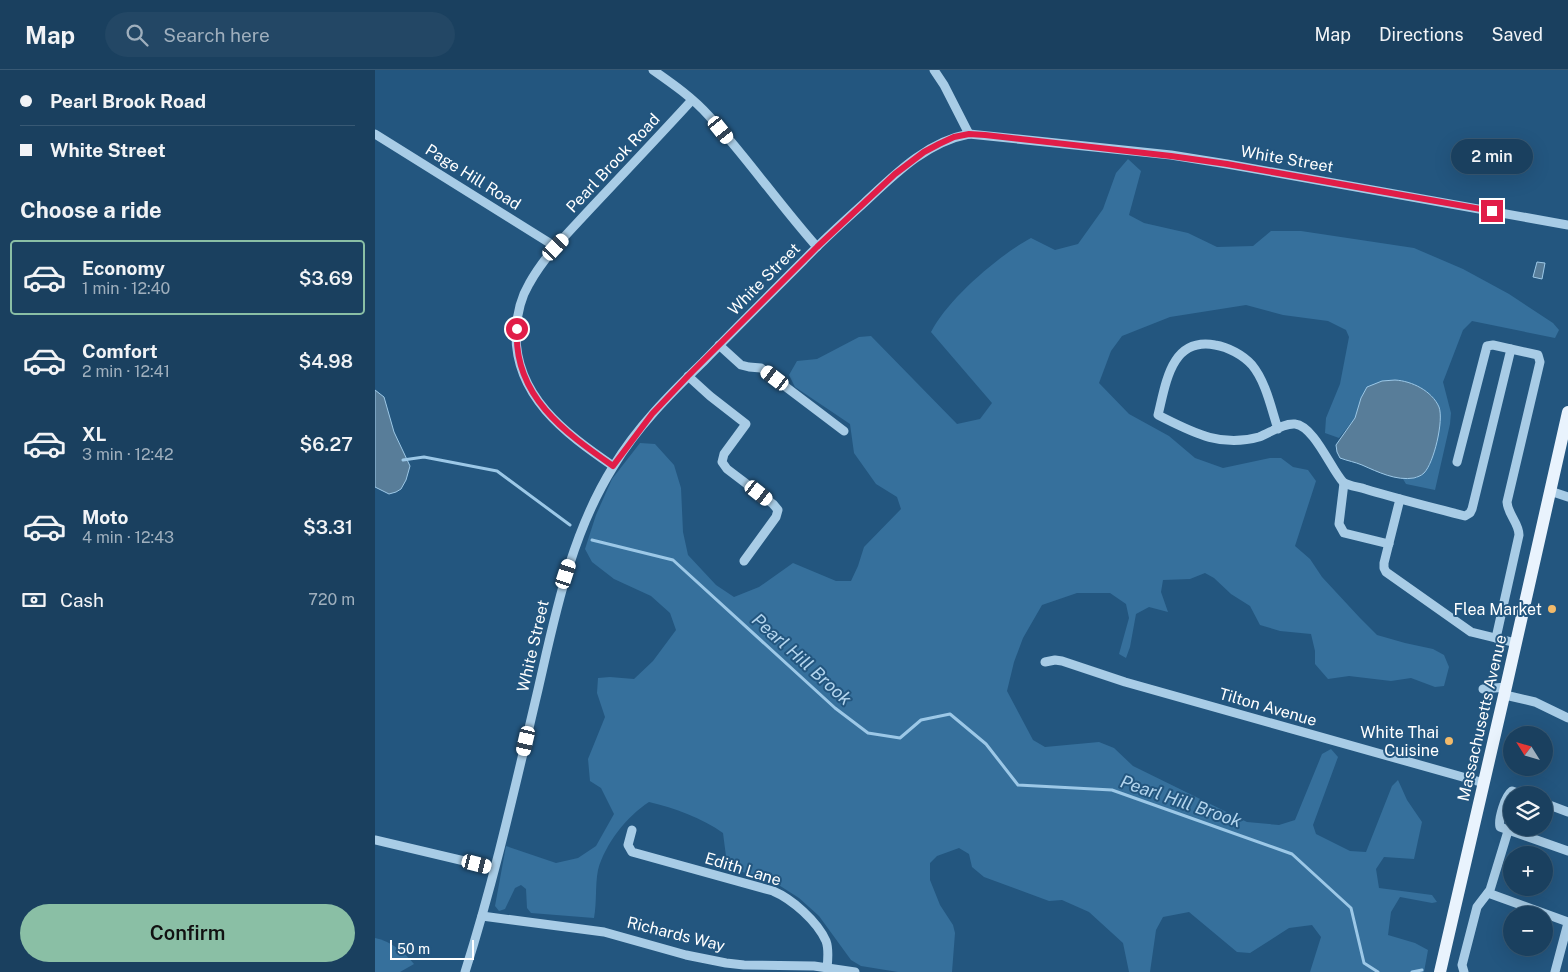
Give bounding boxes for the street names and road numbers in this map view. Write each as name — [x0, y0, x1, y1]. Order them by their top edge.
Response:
street label: Pearl Brook Road — [562, 110, 664, 216]
street label: Page Hill Road — [422, 140, 524, 214]
street label: White Street — [1239, 141, 1335, 177]
street label: White Street — [724, 239, 804, 319]
street label: White Street — [513, 598, 553, 694]
street label: Massachusetts Avenue — [1454, 633, 1510, 803]
street label: Tilton Avenue — [1217, 684, 1319, 730]
street label: Edith Lane — [703, 848, 783, 890]
street label: Richards Way — [625, 913, 727, 955]

